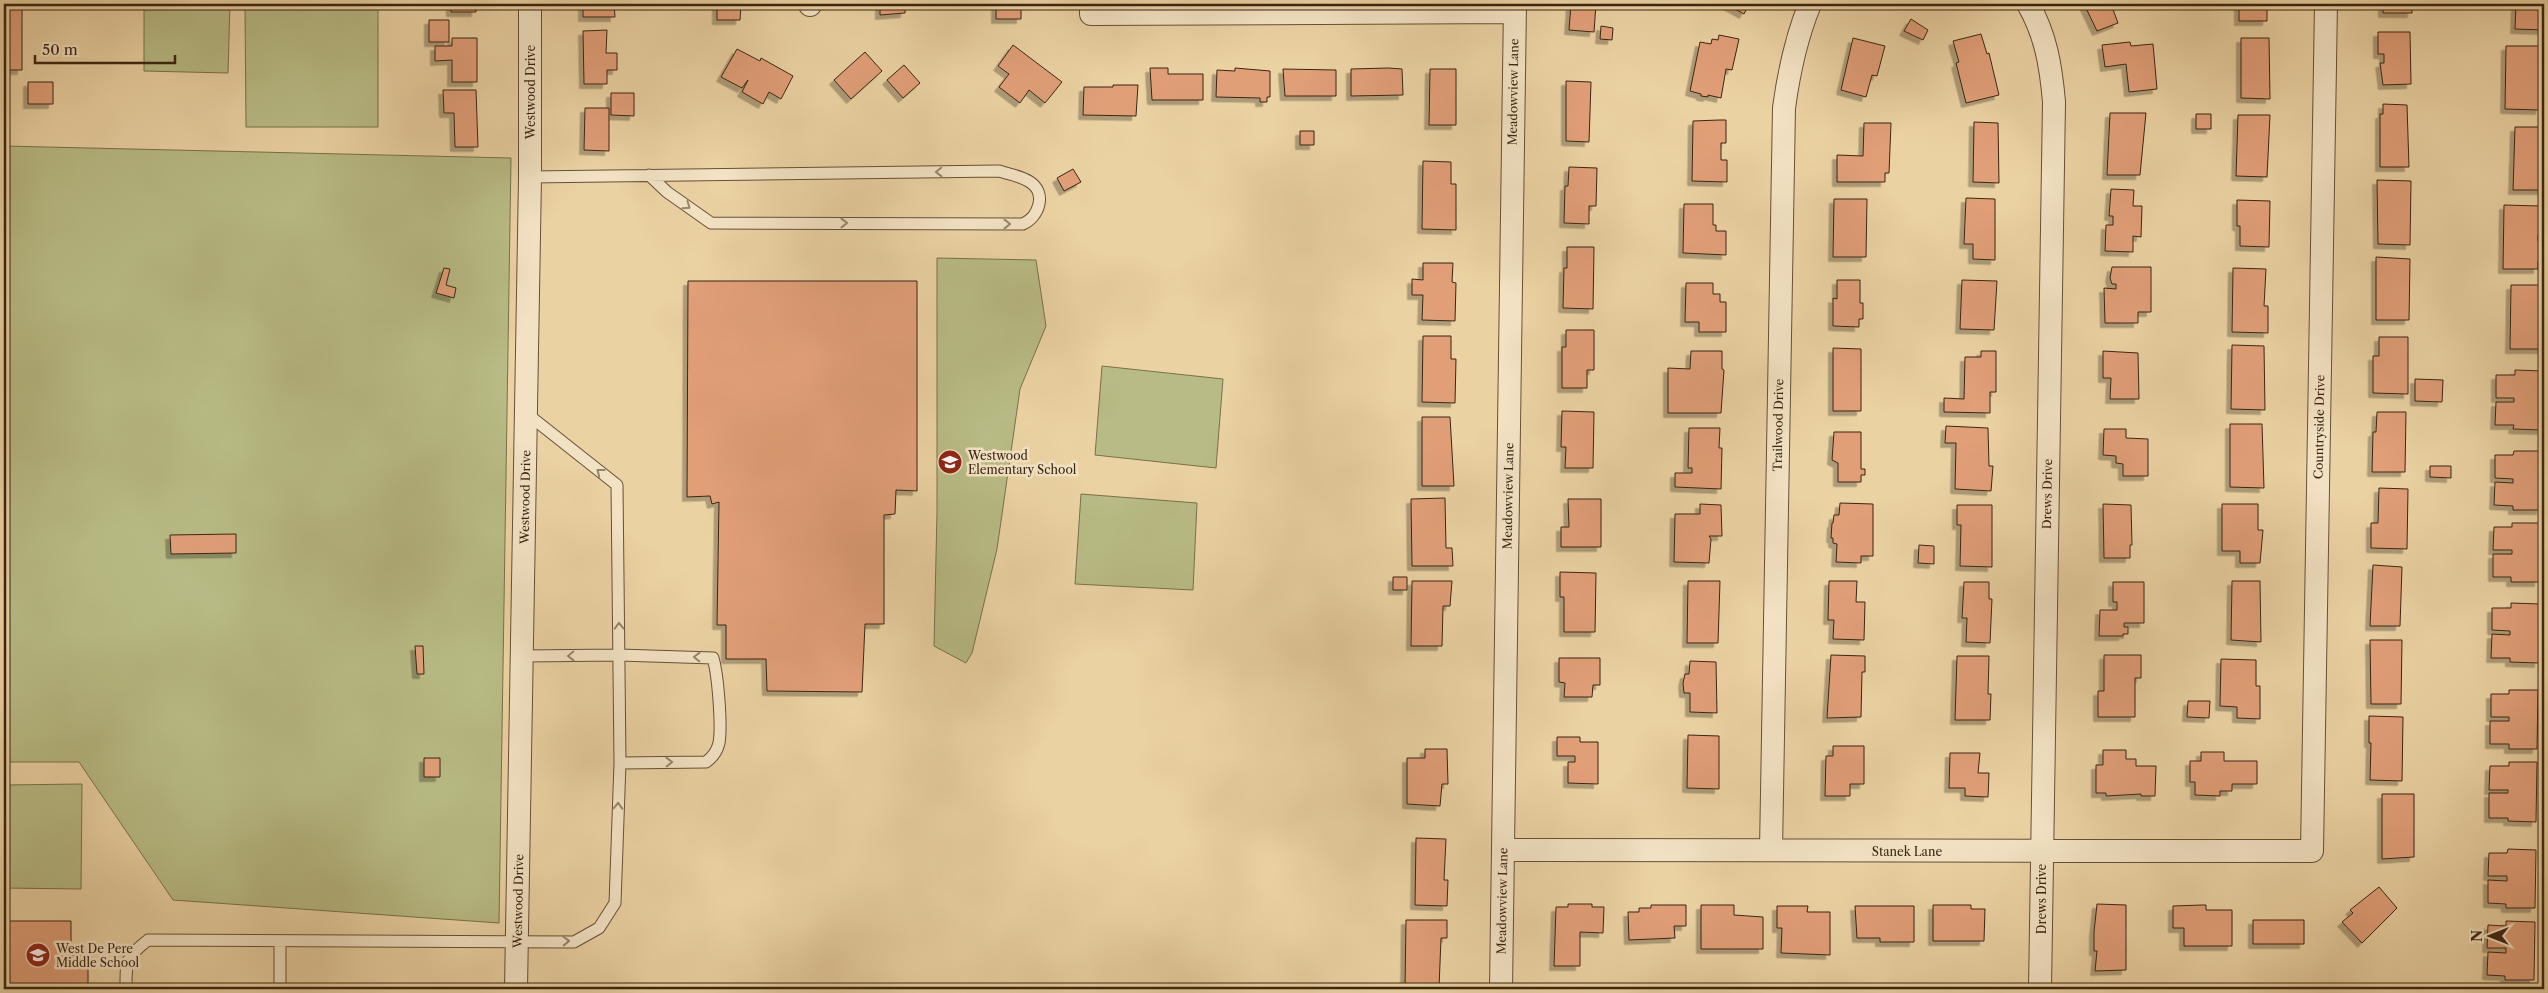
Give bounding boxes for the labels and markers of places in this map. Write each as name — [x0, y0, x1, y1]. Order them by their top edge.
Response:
place label: Westwood Elementary School — [967, 448, 1077, 477]
school or university icon: Westwood Elementary School — [937, 449, 963, 475]
place label: West De Pere Middle School — [55, 941, 140, 970]
school or university icon: West De Pere Middle School — [25, 942, 51, 968]

